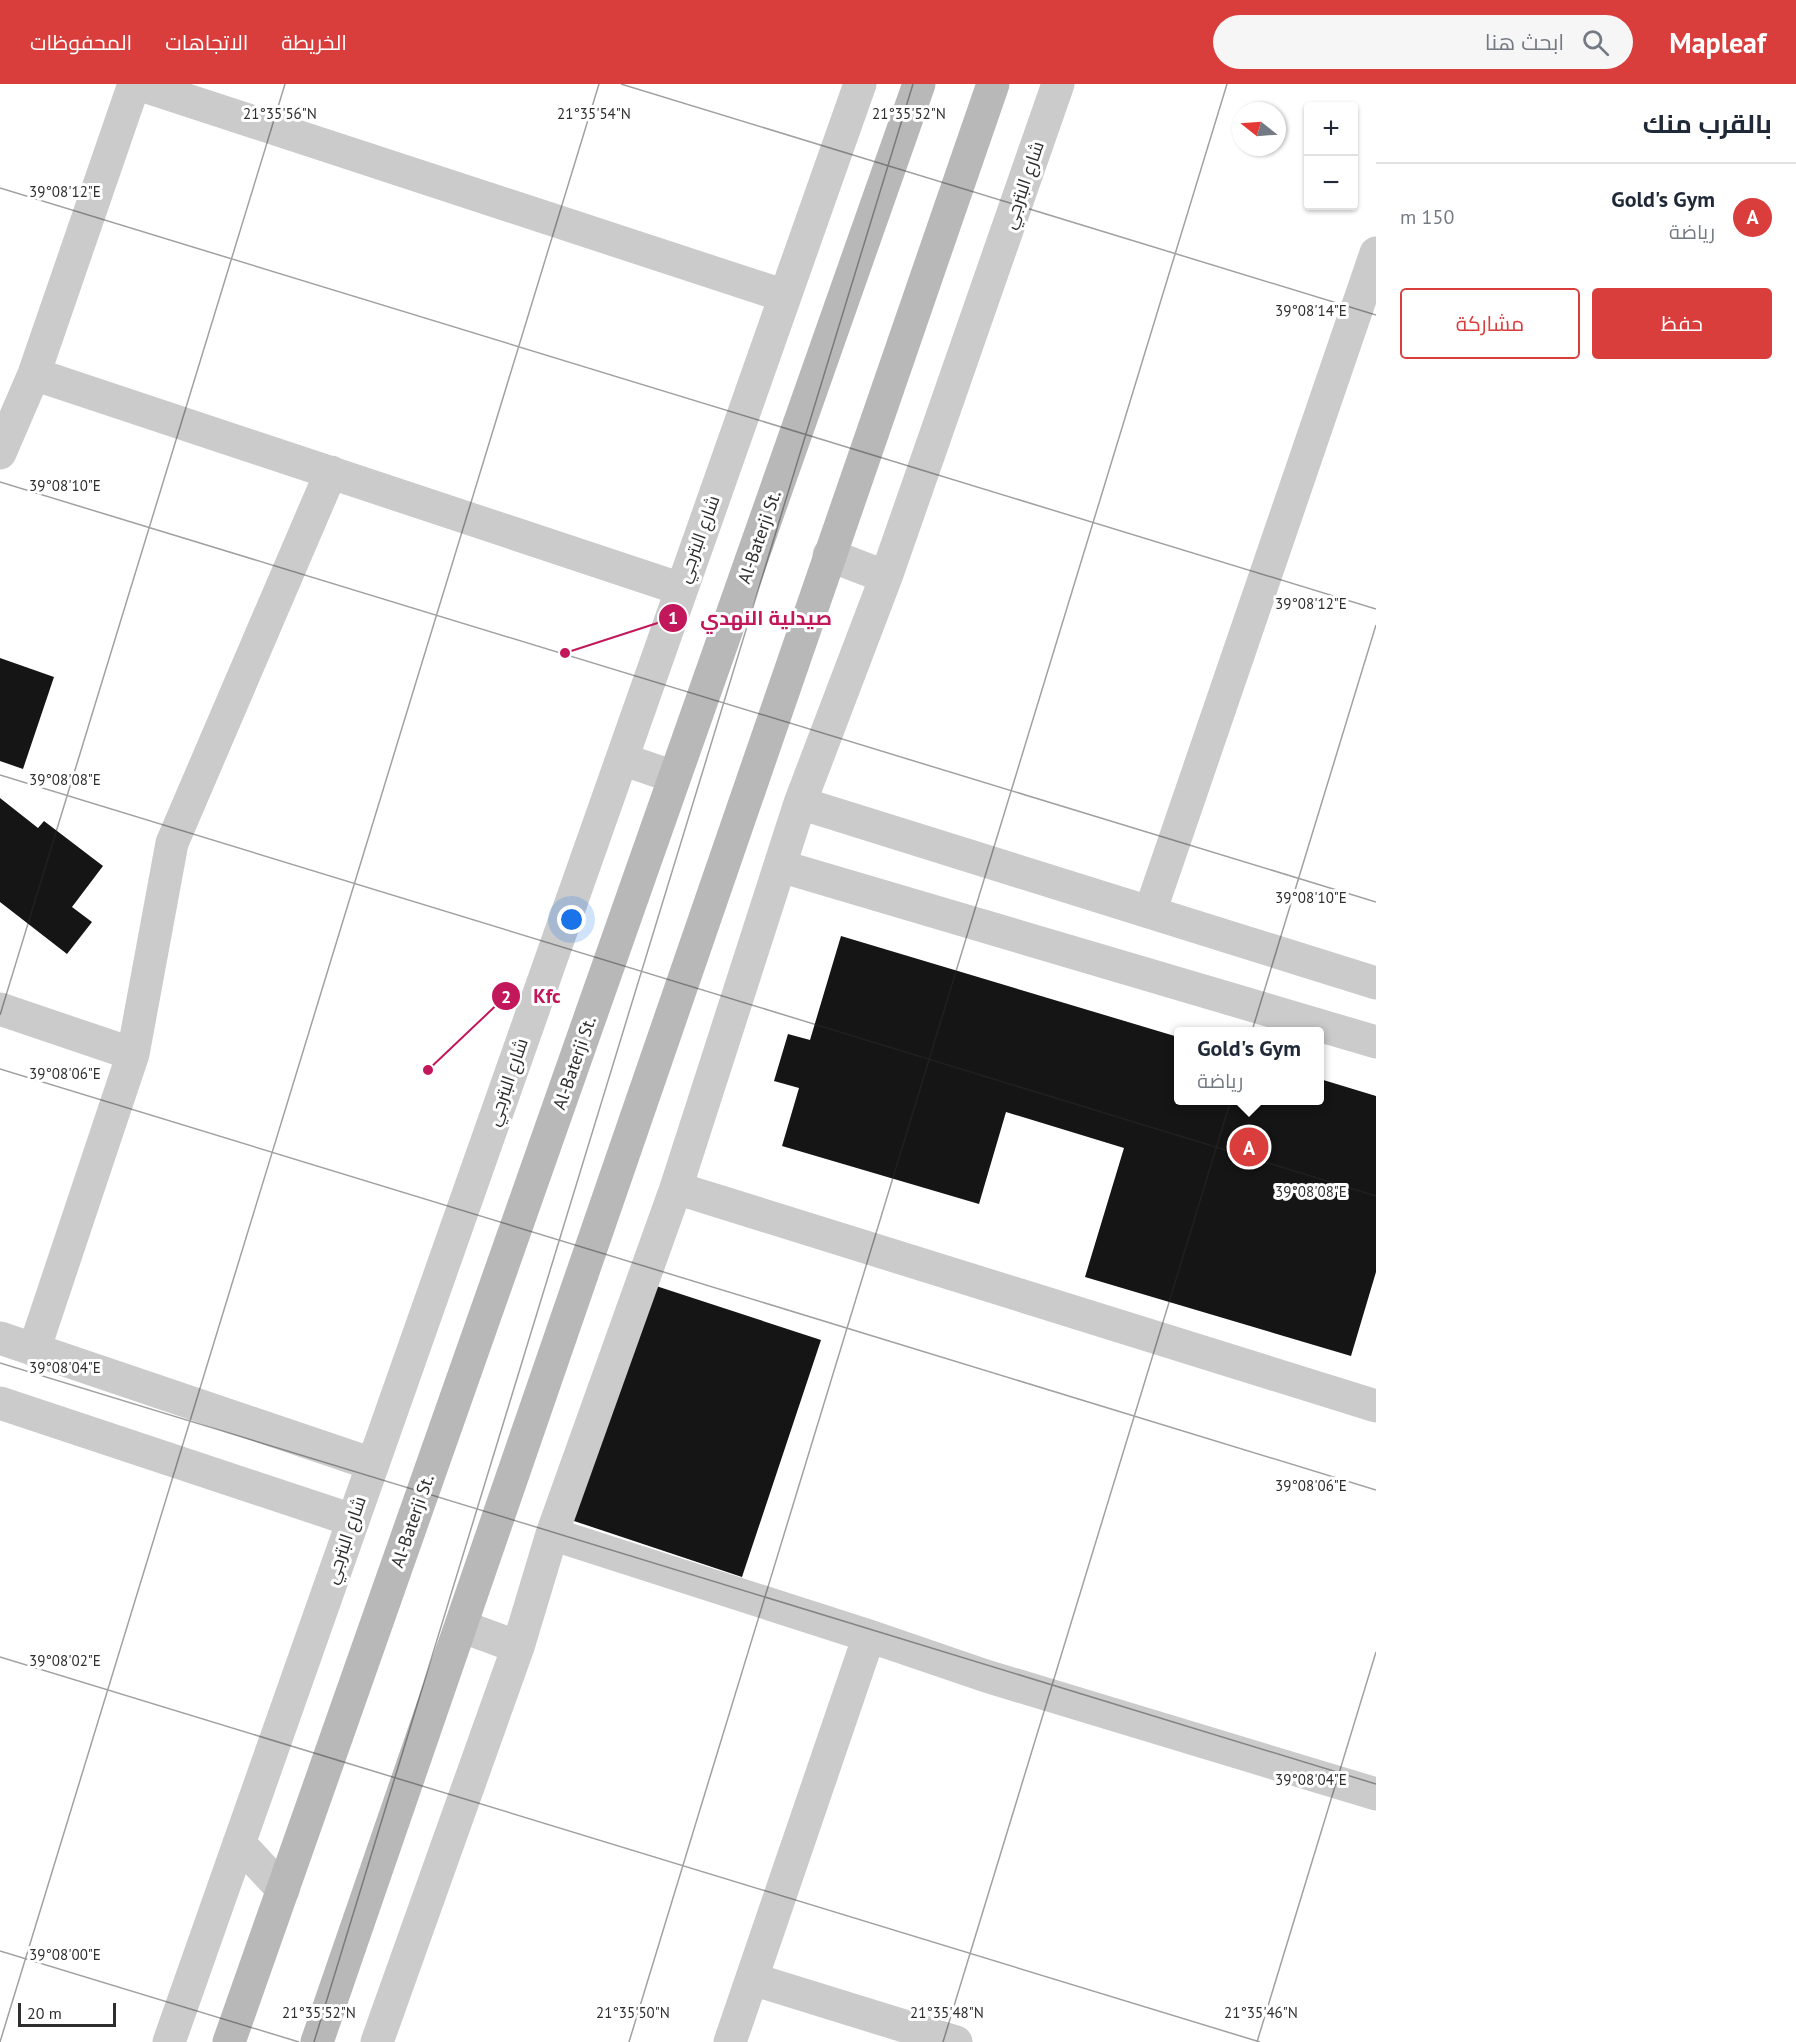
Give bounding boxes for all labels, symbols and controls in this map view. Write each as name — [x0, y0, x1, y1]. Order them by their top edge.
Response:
search box — [1213, 15, 1633, 69]
text: Mapleaf — [1669, 24, 1766, 61]
icon: search — [1579, 26, 1612, 59]
text: ابحث هنا — [1485, 28, 1564, 56]
text: المحفوظات — [30, 29, 132, 56]
text: الاتجاهات — [165, 29, 248, 56]
text: الخريطة — [281, 29, 347, 56]
north arrow — [1232, 102, 1286, 156]
map controls — [1304, 102, 1358, 210]
button: + — [1304, 102, 1358, 156]
text: 21°35'56"N — [243, 104, 317, 123]
text: 21°35'54"N — [557, 104, 631, 123]
text: 21°35'52"N — [872, 104, 946, 123]
text: بالقرب منك — [1643, 107, 1772, 140]
street label: شارع البترجي — [997, 138, 1052, 233]
button: − — [1304, 156, 1358, 210]
text: 39°08'12"E — [29, 182, 101, 201]
text: Gold's Gym — [1611, 185, 1715, 213]
text: 150 m — [1400, 204, 1454, 230]
text: A — [1746, 204, 1759, 230]
text: رياضة — [1669, 219, 1715, 245]
button: مشاركة — [1400, 288, 1580, 359]
button: حفظ — [1592, 288, 1772, 359]
text: 39°08'14"E — [1275, 301, 1347, 320]
text: 39°08'10"E — [29, 476, 101, 495]
street label: Al-Baterji St. — [732, 487, 786, 587]
street label: شارع البترجي — [672, 492, 727, 587]
text: 39°08'12"E — [1275, 594, 1347, 613]
callout: صيدلية النهدي — [658, 599, 844, 637]
text: صيدلية النهدي — [700, 605, 832, 634]
text: 1 — [668, 606, 678, 629]
text: 39°08'08"E — [29, 770, 101, 789]
text: 39°08'10"E — [1275, 888, 1347, 907]
your location — [557, 905, 586, 934]
callout: Kfc — [491, 977, 573, 1015]
text: Kfc — [533, 983, 561, 1009]
text: 2 — [501, 985, 511, 1008]
street label: Al-Baterji St. — [547, 1013, 601, 1113]
popup — [1174, 1027, 1324, 1105]
text: Gold's Gym — [1197, 1034, 1301, 1062]
street label: شارع البترجي — [481, 1035, 536, 1130]
text: 39°08'06"E — [29, 1064, 101, 1083]
text: رياضة — [1197, 1068, 1243, 1094]
pin: A — [1230, 1124, 1268, 1170]
text: 39°08'08"E — [1275, 1182, 1347, 1201]
text: 39°08'04"E — [29, 1358, 101, 1377]
street label: Al-Baterji St. — [385, 1471, 439, 1571]
text: 39°08'06"E — [1275, 1476, 1347, 1495]
street label: شارع البترجي — [319, 1493, 374, 1588]
text: 39°08'02"E — [29, 1651, 101, 1670]
text: 39°08'04"E — [1275, 1770, 1347, 1789]
text: 39°08'00"E — [29, 1945, 101, 1964]
scale bar — [18, 2000, 116, 2028]
text: 20 m — [27, 2003, 62, 2023]
text: 21°35'52"N — [282, 2003, 356, 2022]
text: 21°35'50"N — [596, 2003, 670, 2022]
text: 21°35'48"N — [910, 2003, 984, 2022]
text: 21°35'46"N — [1224, 2003, 1298, 2022]

